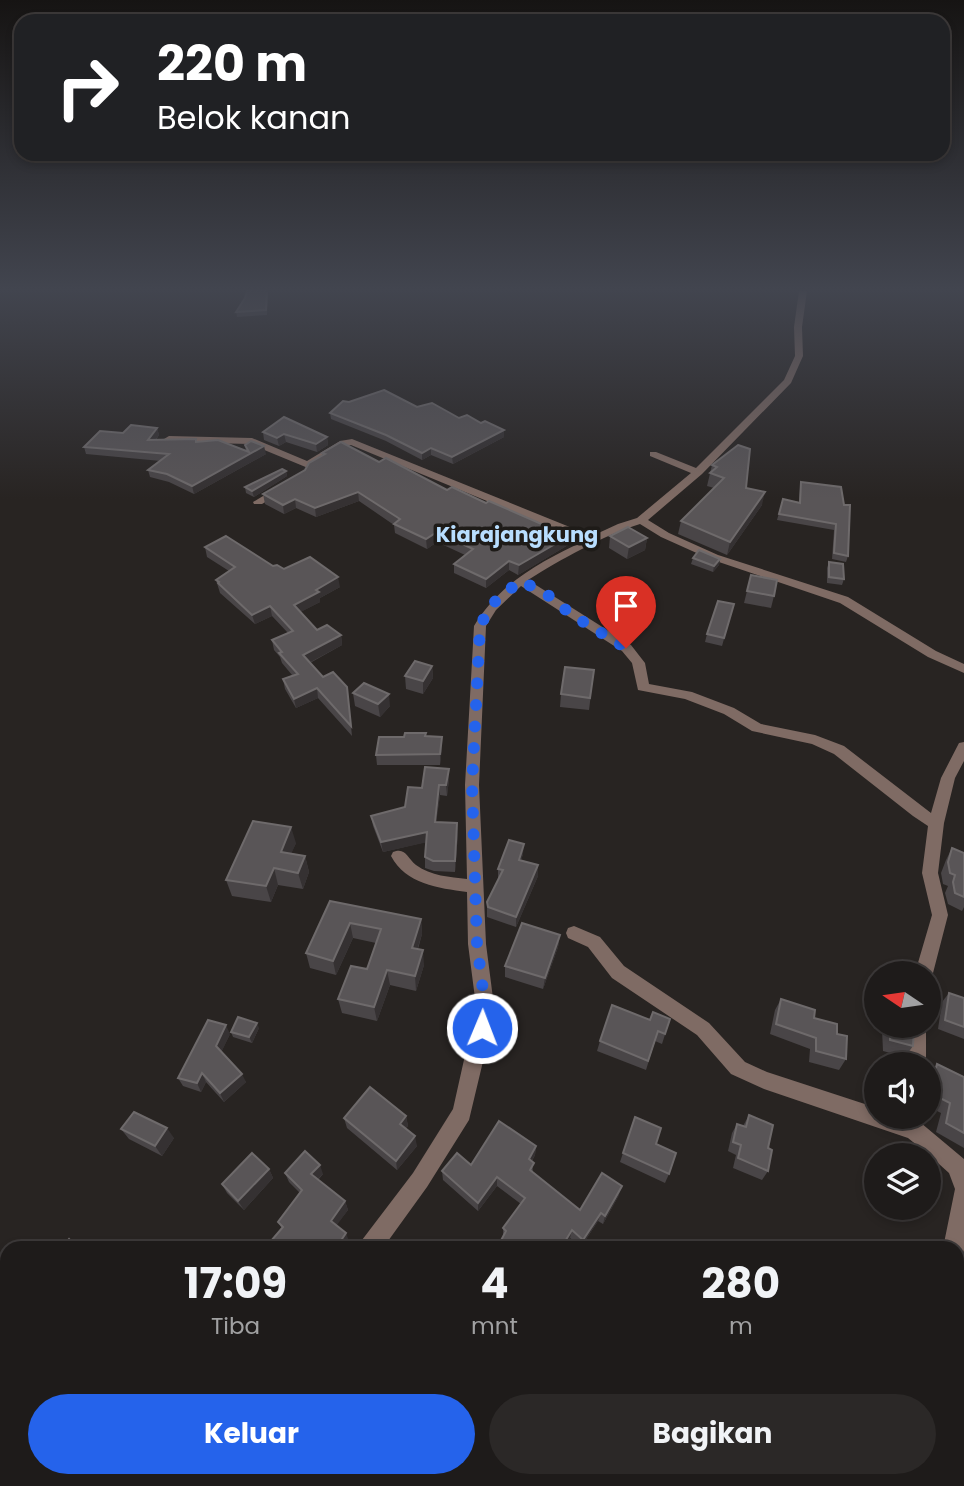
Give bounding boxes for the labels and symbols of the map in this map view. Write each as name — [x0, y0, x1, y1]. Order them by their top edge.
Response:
district label: Kiarajangkung — [436, 520, 598, 549]
pin — [596, 576, 656, 648]
north arrow — [864, 961, 942, 1038]
position arrow — [445, 991, 519, 1065]

